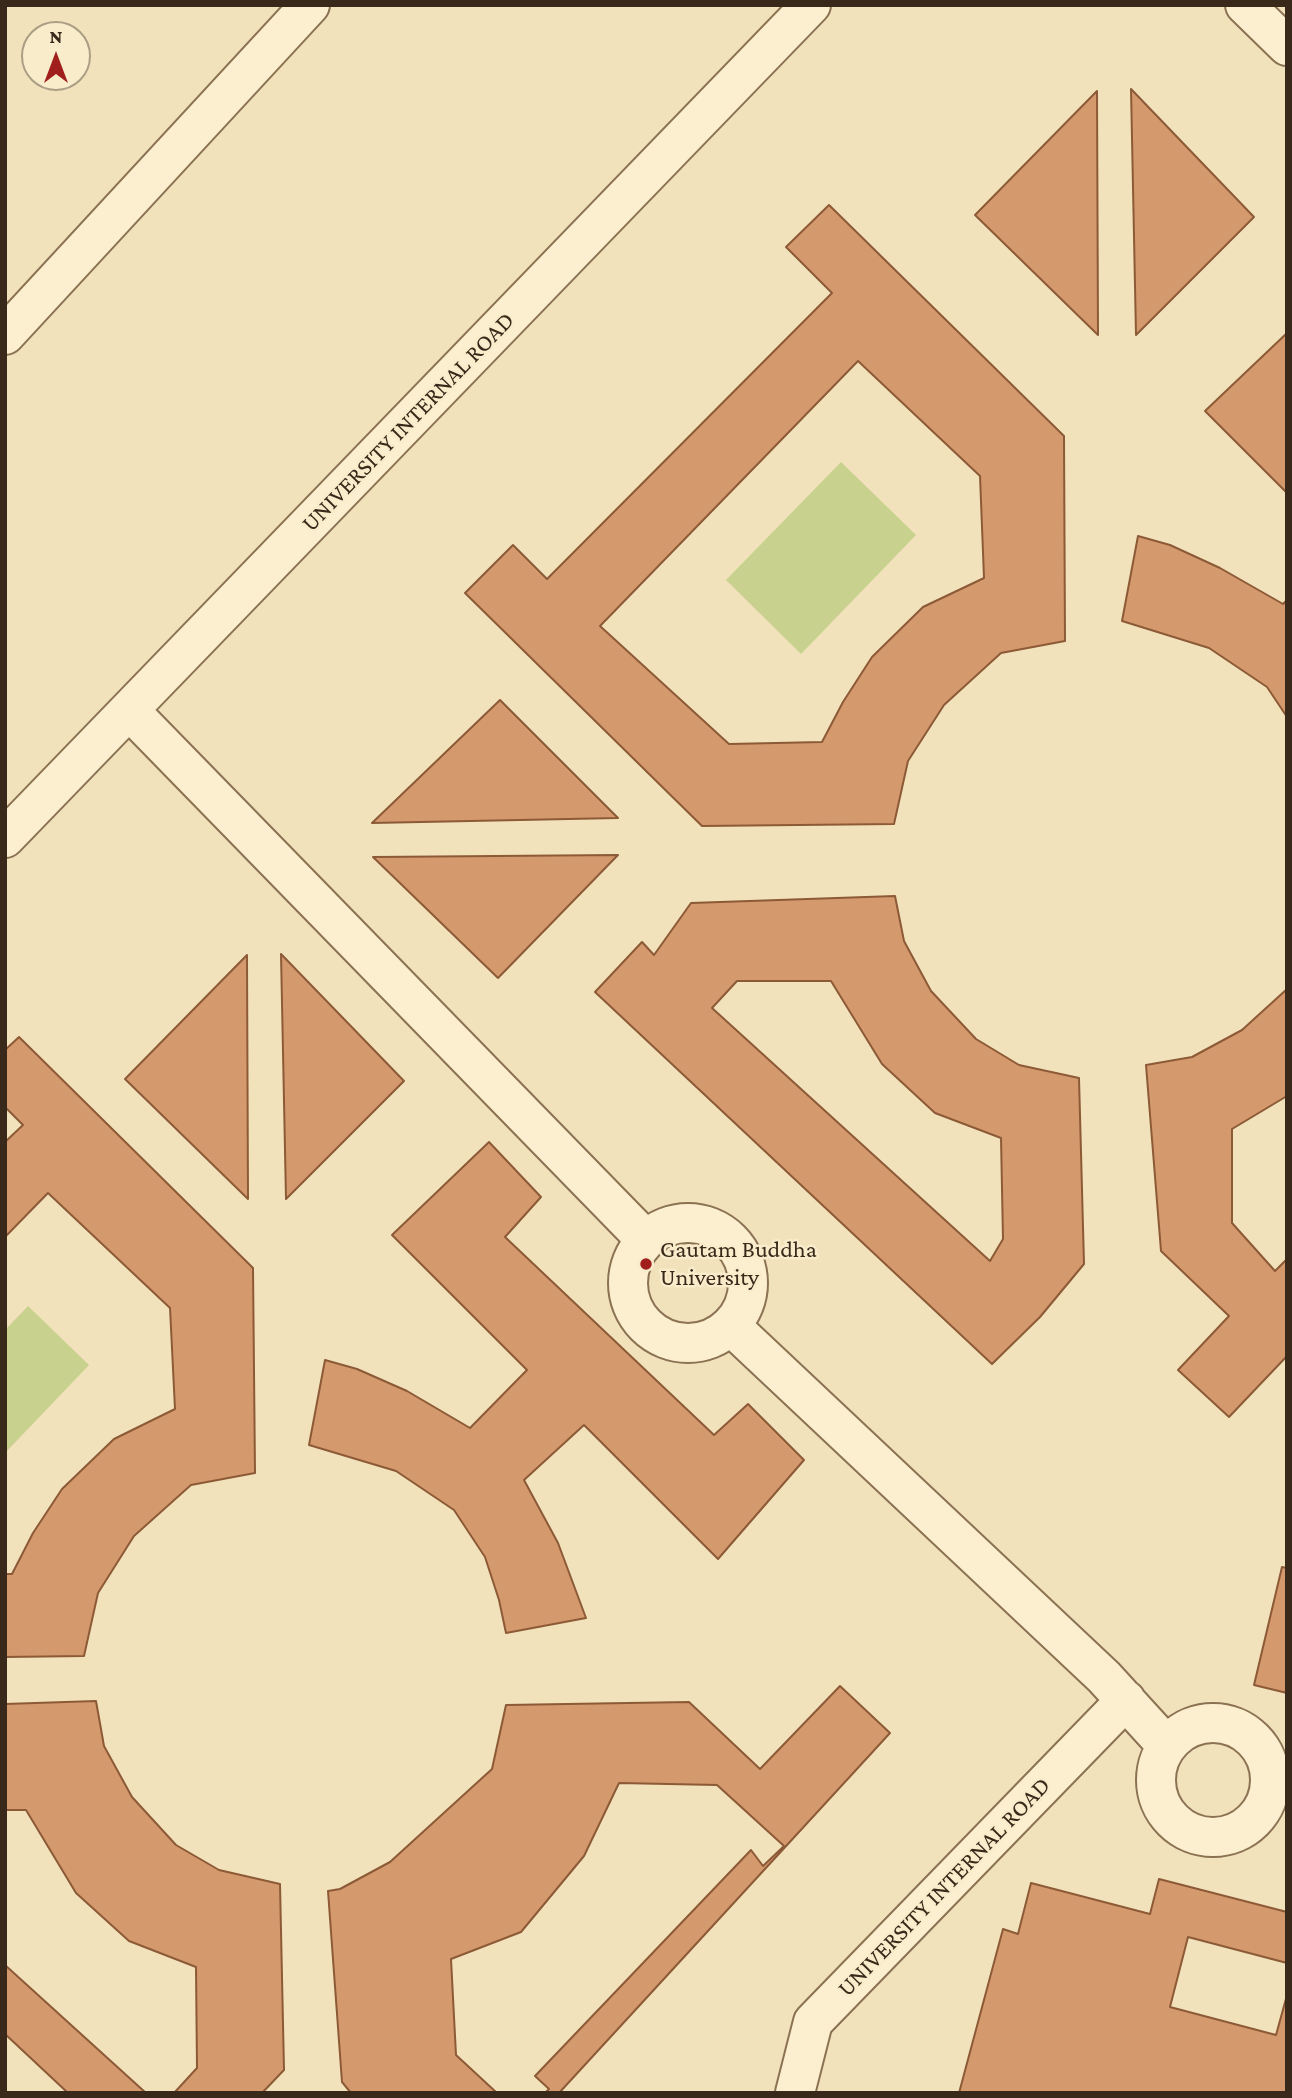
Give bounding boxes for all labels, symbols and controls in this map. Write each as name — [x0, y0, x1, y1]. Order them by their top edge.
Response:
north arrow — [21, 21, 91, 91]
text: N — [50, 26, 62, 47]
street label: UNIVERSITY INTERNAL ROAD — [296, 306, 520, 538]
place label: Gautam Buddha University — [660, 1236, 817, 1292]
marker: Gautam Buddha University — [638, 1256, 654, 1272]
street label: UNIVERSITY INTERNAL ROAD — [832, 1771, 1056, 2003]

